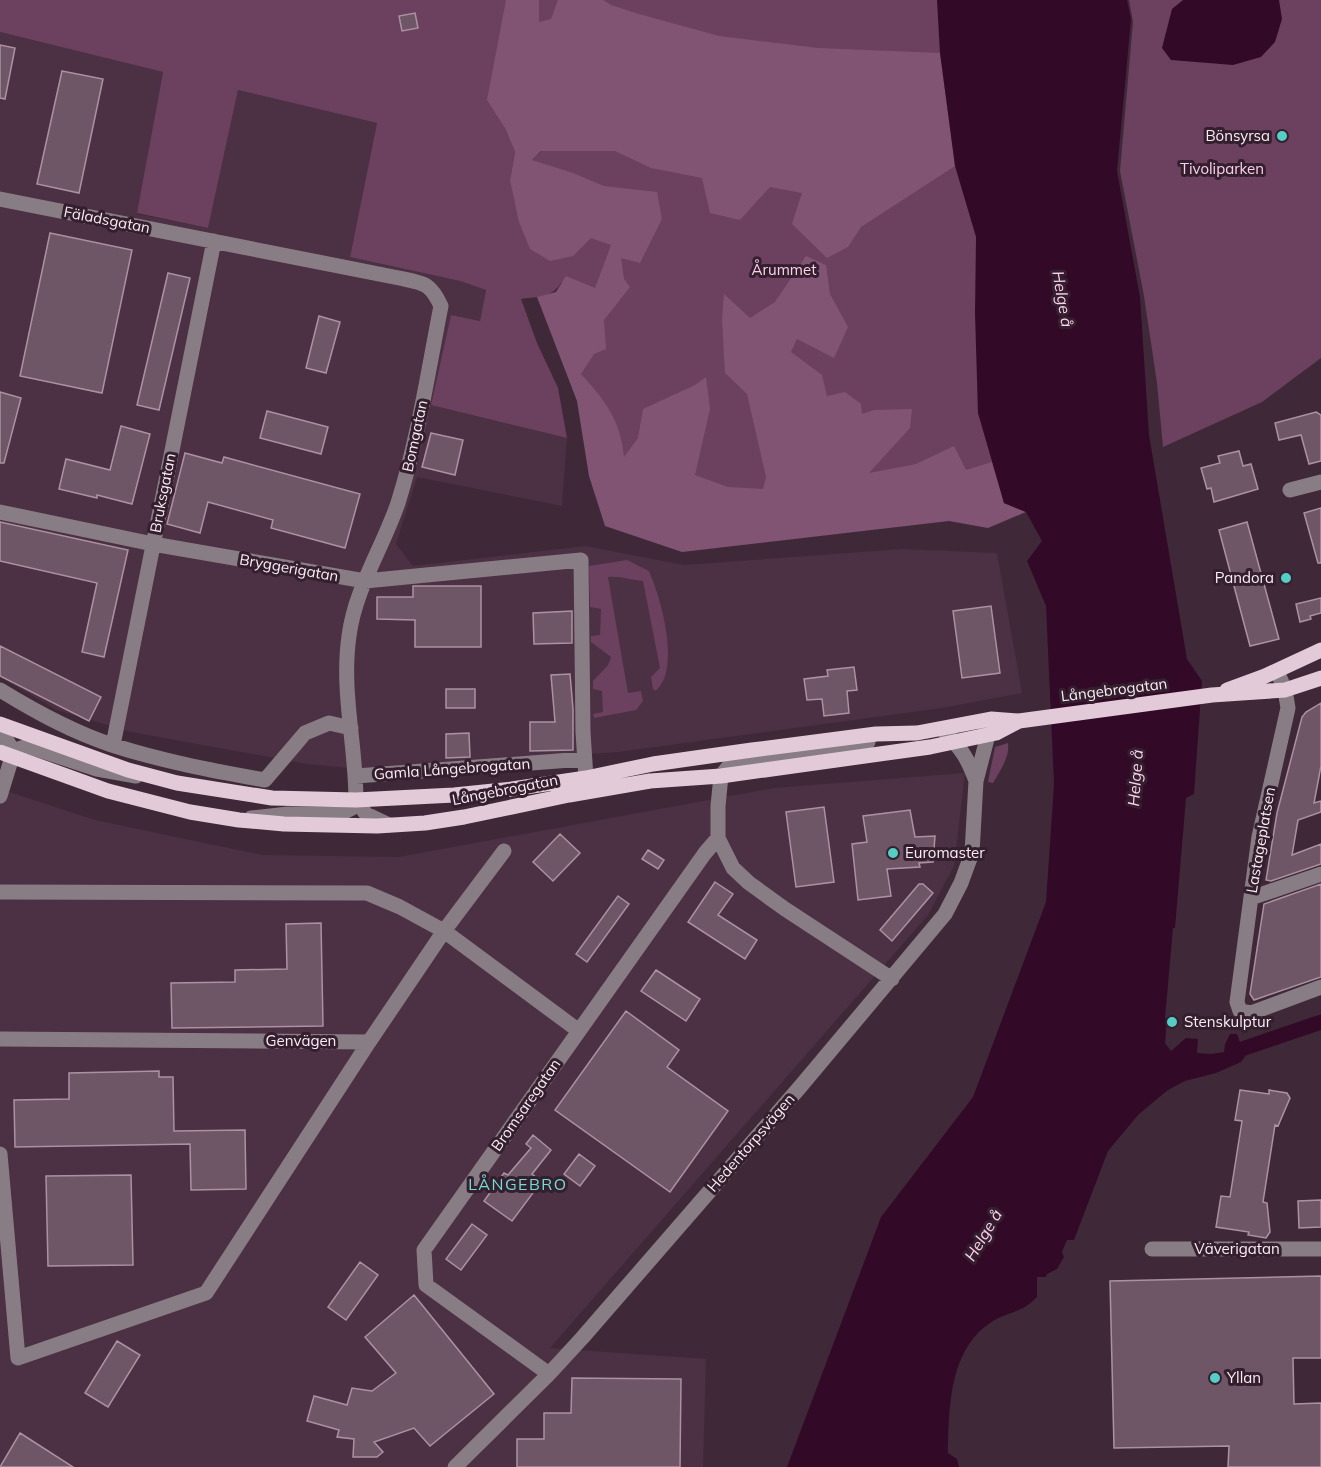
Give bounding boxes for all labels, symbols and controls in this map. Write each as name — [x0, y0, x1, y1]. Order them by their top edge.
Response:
place label: Bönsyrsa — [1205, 126, 1270, 145]
marker: Bönsyrsa — [1275, 129, 1289, 143]
park label: Tivoliparken — [1180, 159, 1264, 178]
street label: Fäladsgatan — [62, 202, 152, 237]
park label: Årummet — [752, 259, 816, 279]
water label: Helge å — [1048, 269, 1078, 329]
street label: Bomgatan — [398, 398, 431, 474]
street label: Bruksgatan — [146, 452, 180, 534]
street label: Bryggerigatan — [238, 549, 340, 586]
place label: Pandora — [1215, 568, 1274, 587]
marker: Pandora — [1279, 571, 1293, 585]
street label: Långebrogatan — [1060, 674, 1168, 705]
water label: Helge å — [1123, 749, 1147, 807]
street label: Gamla Långebrogatan — [373, 754, 531, 783]
street label: Långebrogatan — [450, 770, 559, 809]
street label: Lastageplatsen — [1242, 785, 1279, 894]
place label: Euromaster — [905, 843, 985, 862]
marker: Euromaster — [886, 846, 900, 860]
place label: Stenskulptur — [1184, 1012, 1272, 1031]
marker: Stenskulptur — [1165, 1015, 1179, 1029]
street label: Genvägen — [266, 1031, 336, 1050]
street label: Bromsaregatan — [487, 1055, 564, 1155]
street label: Hedentorpsvägen — [703, 1090, 798, 1196]
district label: LÅNGEBRO — [468, 1174, 568, 1194]
water label: Helge å — [960, 1205, 1006, 1265]
street label: Väverigatan — [1194, 1239, 1280, 1258]
place label: Yllan — [1226, 1368, 1261, 1387]
marker: Yllan — [1208, 1371, 1222, 1385]

